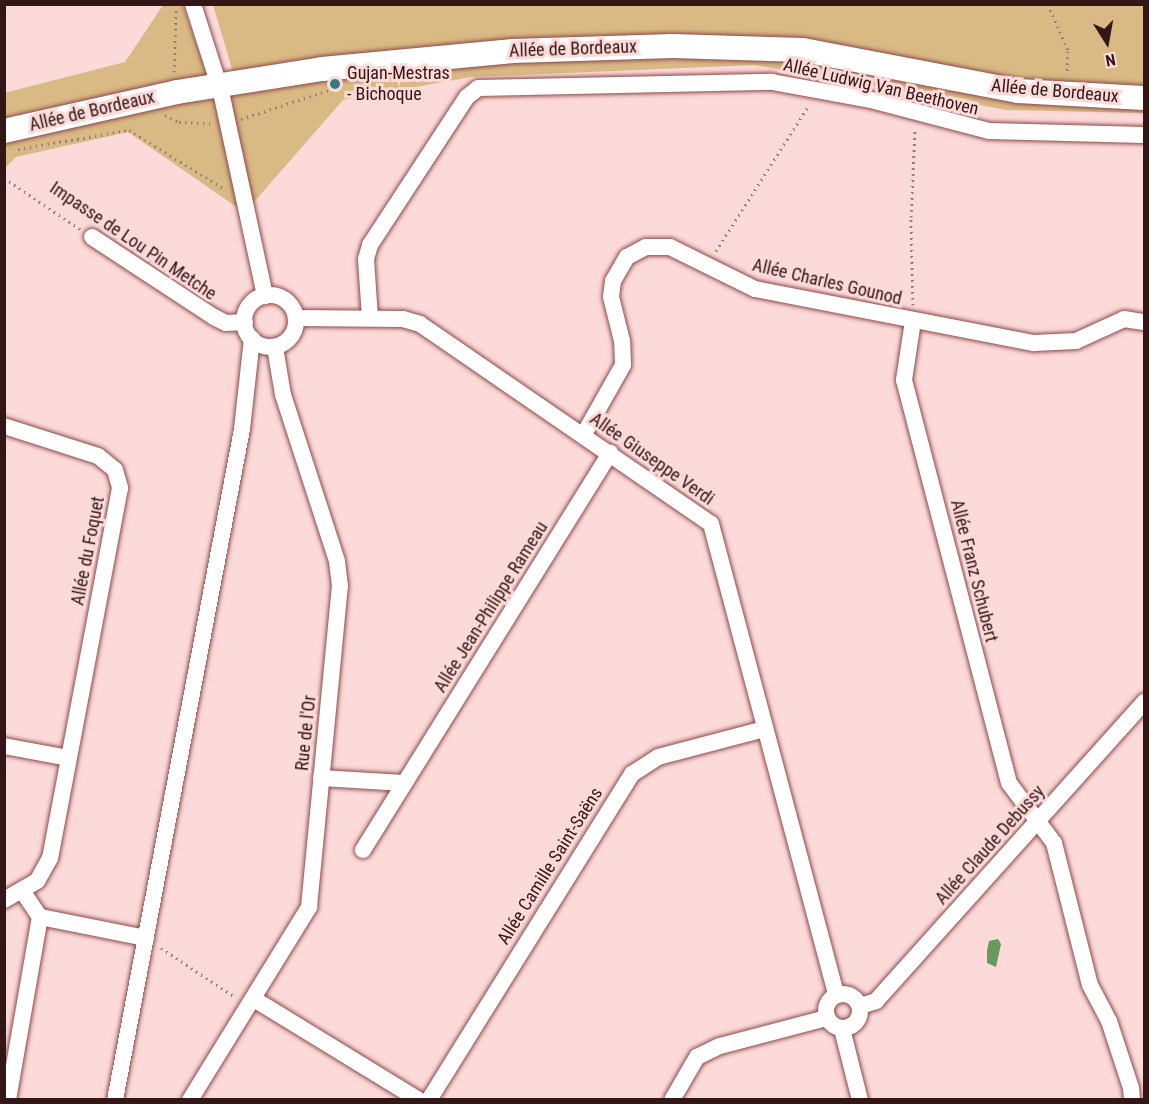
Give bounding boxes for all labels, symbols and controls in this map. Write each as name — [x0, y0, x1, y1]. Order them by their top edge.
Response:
north arrow — [1077, 12, 1137, 72]
street label: Allée de Bordeaux — [509, 36, 637, 62]
text: N — [1104, 50, 1117, 70]
street label: Allée Ludwig Van Beethoven — [781, 54, 981, 120]
place label: Gujan-Mestras - Bichoque — [347, 63, 450, 106]
street label: Allée de Bordeaux — [990, 75, 1120, 107]
marker: Gujan-Mestras - Bichoque — [328, 77, 342, 91]
street label: Allée de Bordeaux — [27, 86, 157, 136]
street label: Impasse de Lou Pin Metche — [46, 177, 220, 305]
street label: Allée Charles Gounod — [750, 254, 904, 310]
street label: Allée Giuseppe Verdi — [586, 408, 718, 510]
street label: Allée du Foquet — [67, 495, 109, 607]
street label: Allée Franz Schubert — [946, 497, 1002, 645]
street label: Allée Jean-Philippe Rameau — [430, 518, 552, 696]
street label: Rue de l'Or — [291, 694, 321, 772]
street label: Allée Claude Debussy — [931, 781, 1049, 909]
street label: Allée Camille Saint-Saëns — [493, 784, 607, 948]

